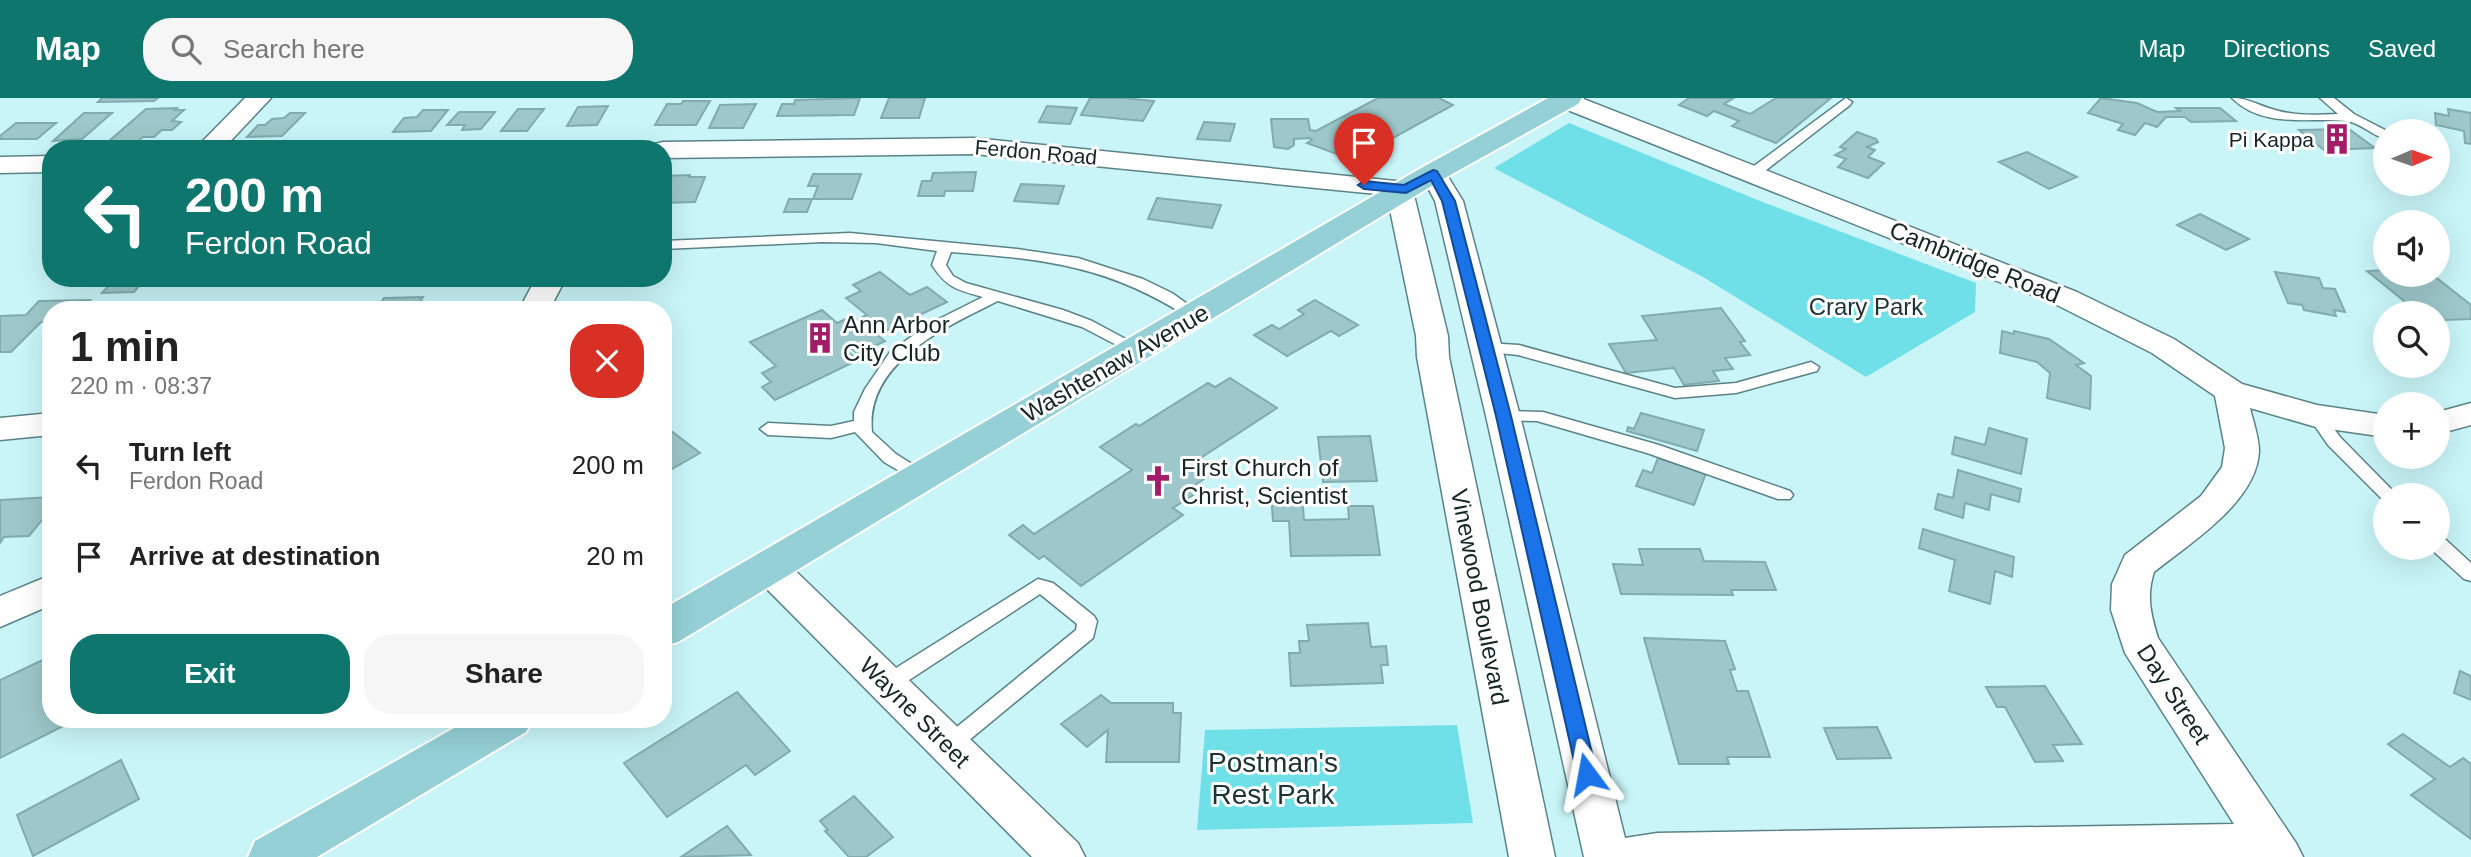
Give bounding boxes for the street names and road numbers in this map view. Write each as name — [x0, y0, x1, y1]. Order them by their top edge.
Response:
street label: Ferdon Road — [974, 135, 1098, 169]
street label: Cambridge Road — [1886, 215, 2064, 309]
street label: Washtenaw Avenue — [1017, 299, 1213, 427]
street label: Vinewood Boulevard — [1446, 487, 1514, 707]
street label: Day Street — [2132, 639, 2216, 749]
street label: Wayne Street — [854, 651, 976, 773]

